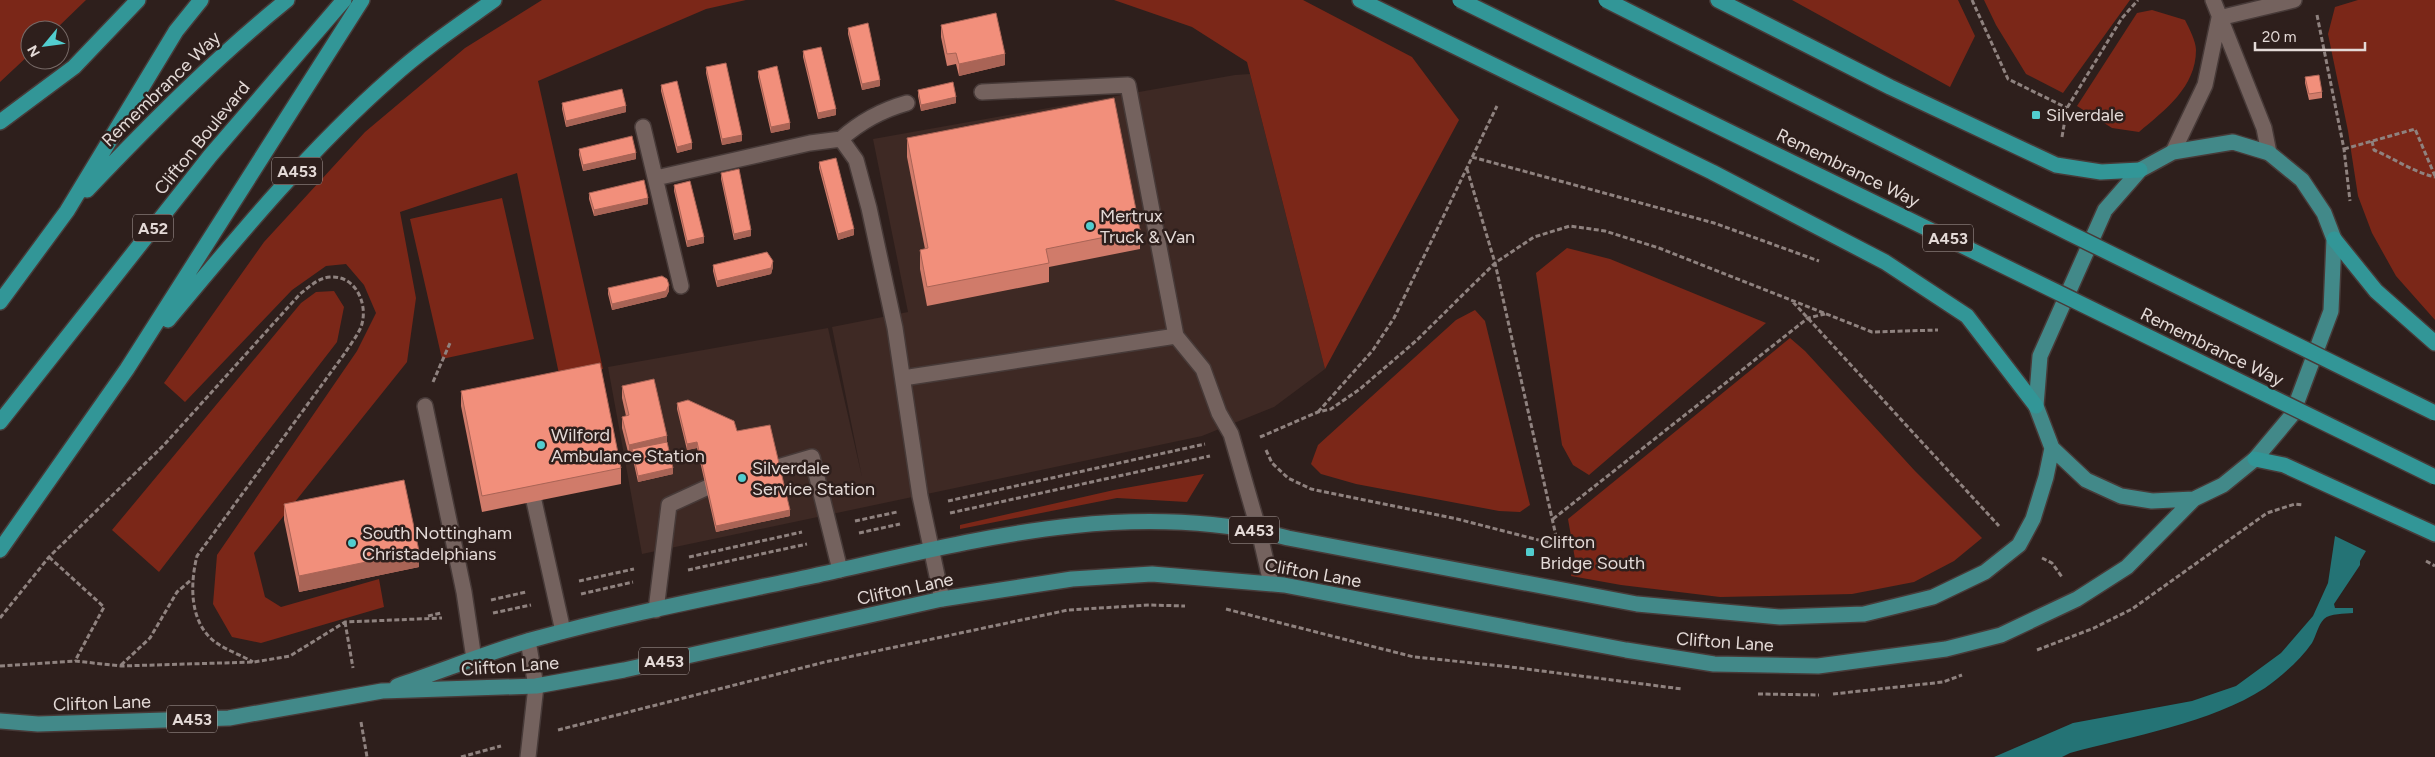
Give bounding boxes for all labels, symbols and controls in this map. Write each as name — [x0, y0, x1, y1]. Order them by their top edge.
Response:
north arrow — [20, 20, 70, 70]
scale bar — [2255, 20, 2365, 52]
street label: Remembrance Way — [97, 26, 225, 151]
text: 20 m — [2262, 28, 2296, 46]
text: N — [24, 42, 44, 60]
street label: Clifton Boulevard — [150, 77, 254, 199]
place label: Silverdale — [2046, 104, 2124, 126]
marker: Silverdale — [2030, 109, 2042, 121]
street label: Remembrance Way — [1773, 124, 1924, 212]
road number: A453 — [272, 158, 322, 185]
place label: Mertrux Truck & Van — [1100, 205, 1195, 248]
road number: A52 — [133, 214, 173, 242]
marker: Mertrux Truck & Van — [1084, 220, 1096, 232]
road number: A453 — [1923, 224, 1973, 252]
street label: Remembrance Way — [2137, 303, 2288, 391]
place label: Wilford Ambulance Station — [551, 424, 705, 467]
marker: Wilford Ambulance Station — [535, 439, 547, 451]
place label: Silverdale Service Station — [752, 457, 875, 500]
marker: Silverdale Service Station — [736, 472, 748, 484]
road number: A453 — [1229, 516, 1279, 544]
place label: South Nottingham Christadelphians — [362, 522, 512, 565]
place label: Clifton Bridge South — [1540, 531, 1645, 574]
marker: South Nottingham Christadelphians — [346, 537, 358, 549]
marker: Clifton Bridge South — [1524, 546, 1536, 558]
street label: Clifton Lane — [1263, 554, 1363, 592]
street label: Clifton Lane — [855, 568, 955, 610]
street label: Clifton Lane — [1675, 628, 1775, 656]
road number: A453 — [639, 648, 689, 674]
street label: Clifton Lane — [460, 652, 560, 680]
street label: Clifton Lane — [53, 690, 151, 716]
road number: A453 — [167, 706, 217, 732]

